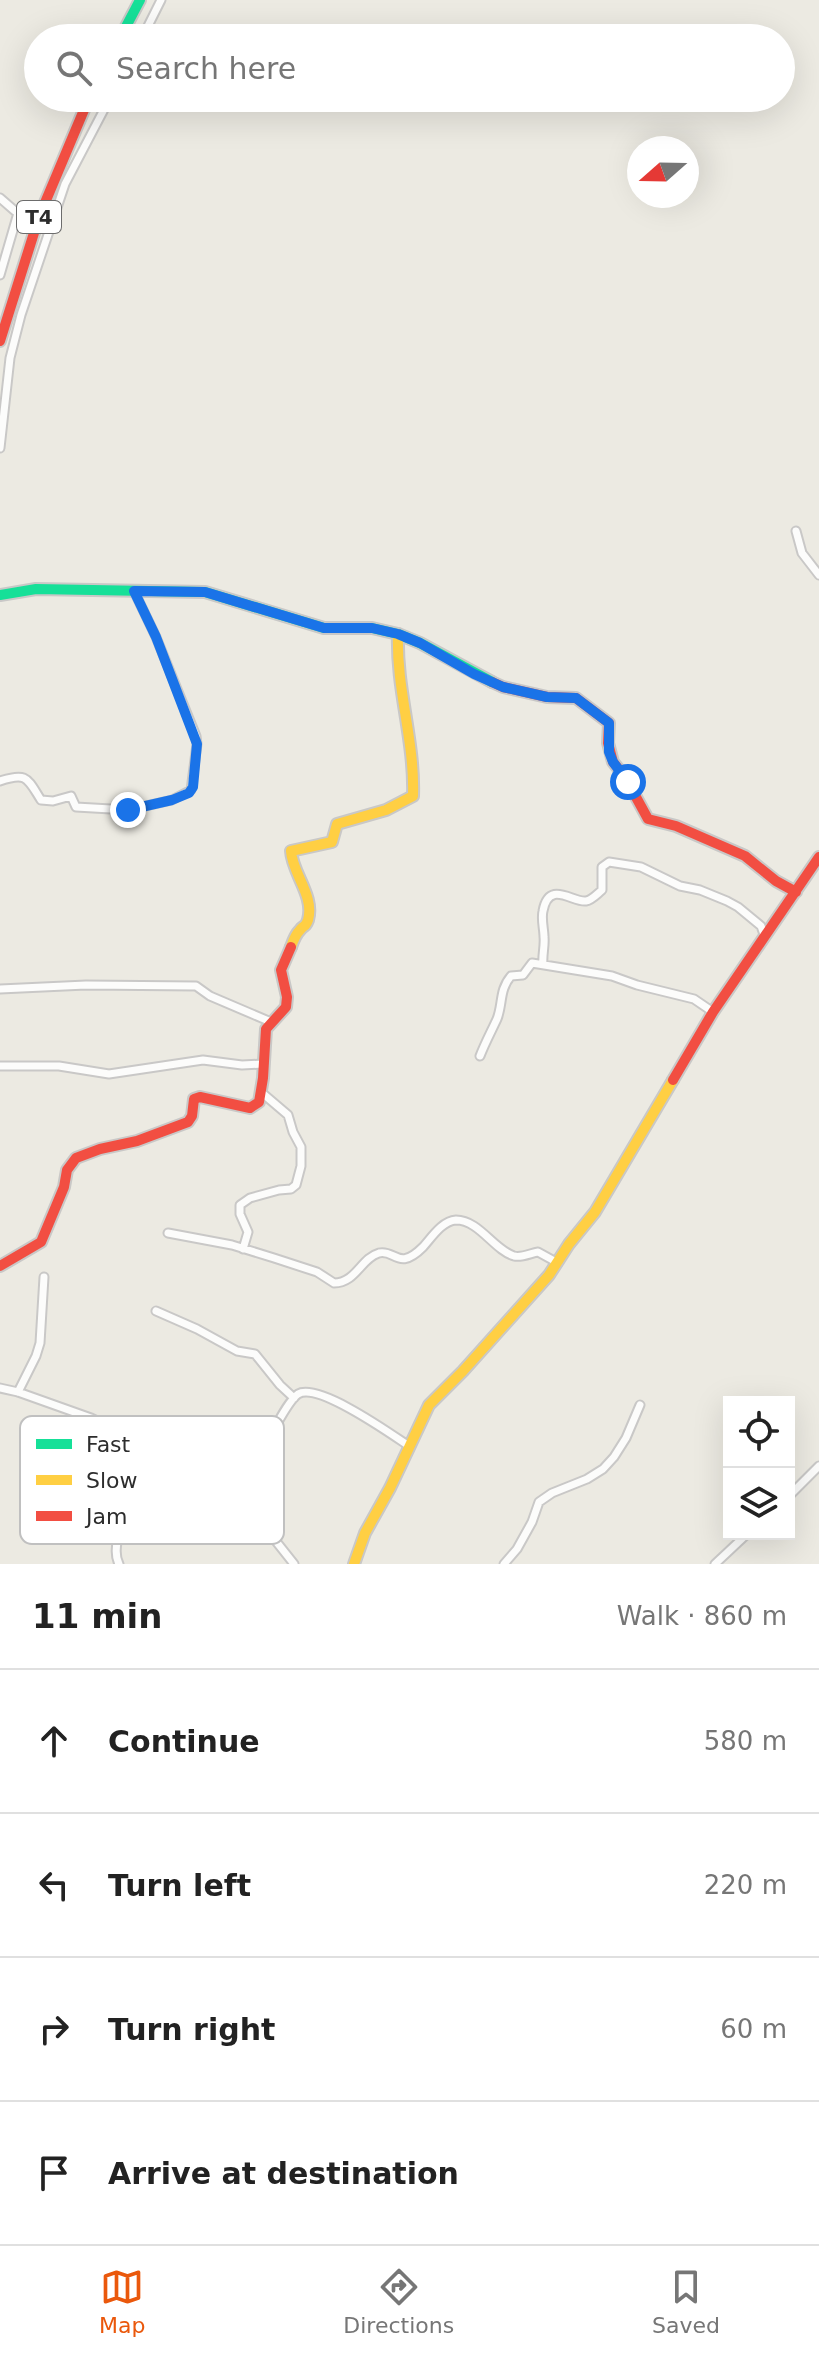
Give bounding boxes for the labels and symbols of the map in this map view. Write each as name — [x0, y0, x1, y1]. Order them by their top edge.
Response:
north arrow — [627, 136, 699, 208]
road number: T4 — [17, 201, 61, 233]
route start — [610, 764, 646, 800]
route end — [110, 792, 146, 828]
legend — [20, 1416, 284, 1544]
text: Fast — [86, 1432, 131, 1457]
text: Slow — [86, 1468, 138, 1493]
text: Jam — [84, 1504, 127, 1529]

